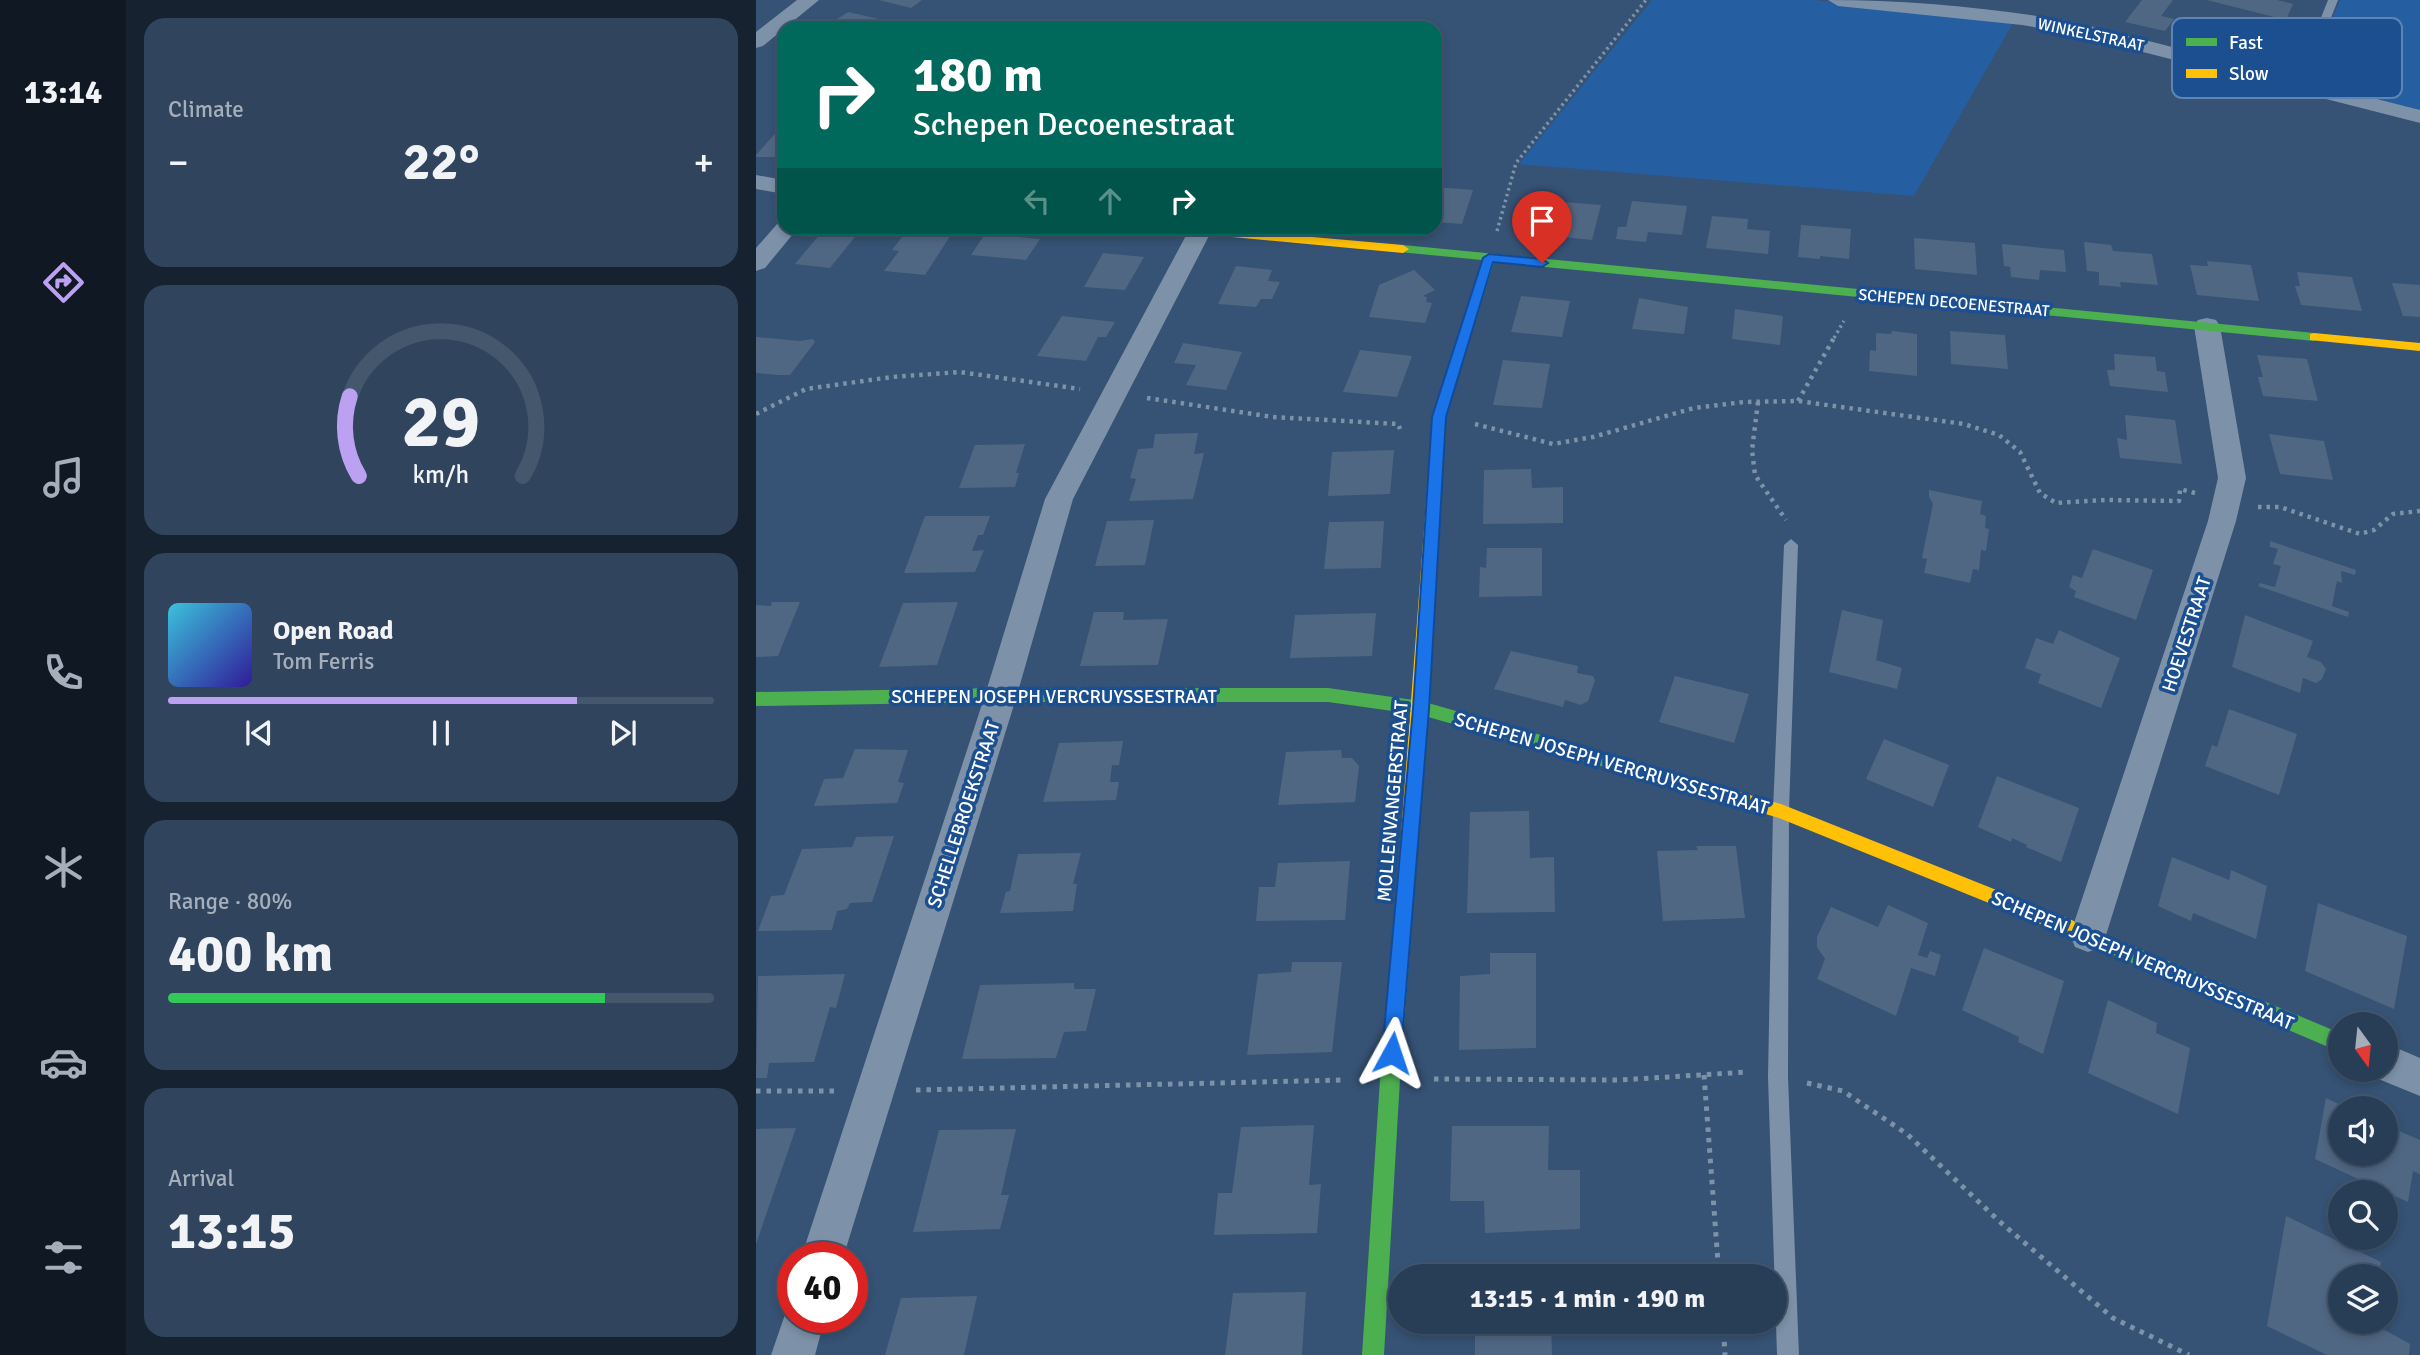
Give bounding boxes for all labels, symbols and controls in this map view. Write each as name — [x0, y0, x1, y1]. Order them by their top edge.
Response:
street label: WINKELSTRAAT — [2036, 14, 2146, 56]
legend — [2172, 18, 2402, 98]
text: Fast — [2229, 31, 2263, 55]
text: 180 m — [913, 45, 1043, 105]
icon: right — [798, 49, 889, 140]
text: Slow — [2229, 62, 2269, 86]
text: 13:14 — [24, 73, 102, 112]
text: Climate — [168, 95, 244, 124]
text: Schepen Decoenestraat — [913, 105, 1235, 144]
text: 22° — [403, 130, 479, 194]
text: − — [168, 139, 189, 186]
text: + — [693, 139, 714, 186]
icon: left — [1018, 182, 1056, 220]
icon: ahead — [1091, 182, 1129, 220]
icon: right — [1164, 182, 1202, 220]
pin — [1512, 191, 1572, 263]
icon: arrive — [1523, 202, 1561, 240]
icon: directions — [39, 258, 88, 307]
street label: SCHEPEN DECOENESTRAAT — [1858, 285, 2050, 321]
text: 29 — [402, 379, 480, 468]
icon: music — [39, 453, 88, 502]
text: km/h — [413, 459, 469, 490]
street label: HOEVESTRAAT — [2157, 573, 2217, 695]
text: Open Road — [273, 615, 394, 647]
text: Tom Ferris — [273, 647, 374, 676]
icon: phone — [39, 648, 88, 697]
street label: SCHEPEN JOSEPH VERCRUYSSESTRAAT — [891, 685, 1217, 709]
street label: MOLLENVANGERSTRAAT — [1372, 699, 1414, 903]
street label: SCHEPEN JOSEPH VERCRUYSSESTRAAT — [1452, 708, 1772, 821]
icon: previous — [240, 714, 278, 752]
icon: pause — [422, 714, 460, 752]
icon: next — [604, 714, 642, 752]
street label: SCHELLEBROEKSTRAAT — [922, 717, 1006, 911]
icon: climate — [39, 843, 88, 892]
street label: SCHEPEN JOSEPH VERCRUYSSESTRAAT — [1988, 886, 2298, 1036]
text: Range · 80% — [168, 887, 292, 916]
text: 400 km — [168, 922, 333, 986]
north arrow — [2328, 1012, 2398, 1082]
map controls — [2328, 1012, 2398, 1334]
position arrow — [1355, 1016, 1429, 1090]
icon: car — [39, 1038, 88, 1087]
button: sound — [2328, 1096, 2398, 1166]
text: Arrival — [168, 1164, 234, 1193]
button: search — [2328, 1180, 2398, 1250]
text: 13:15 — [168, 1199, 296, 1263]
icon: filters — [39, 1233, 88, 1282]
speed limit sign: 40 — [777, 1242, 868, 1333]
button: layers — [2328, 1264, 2398, 1334]
text: 13:15 · 1 min · 190 m — [1470, 1283, 1705, 1315]

